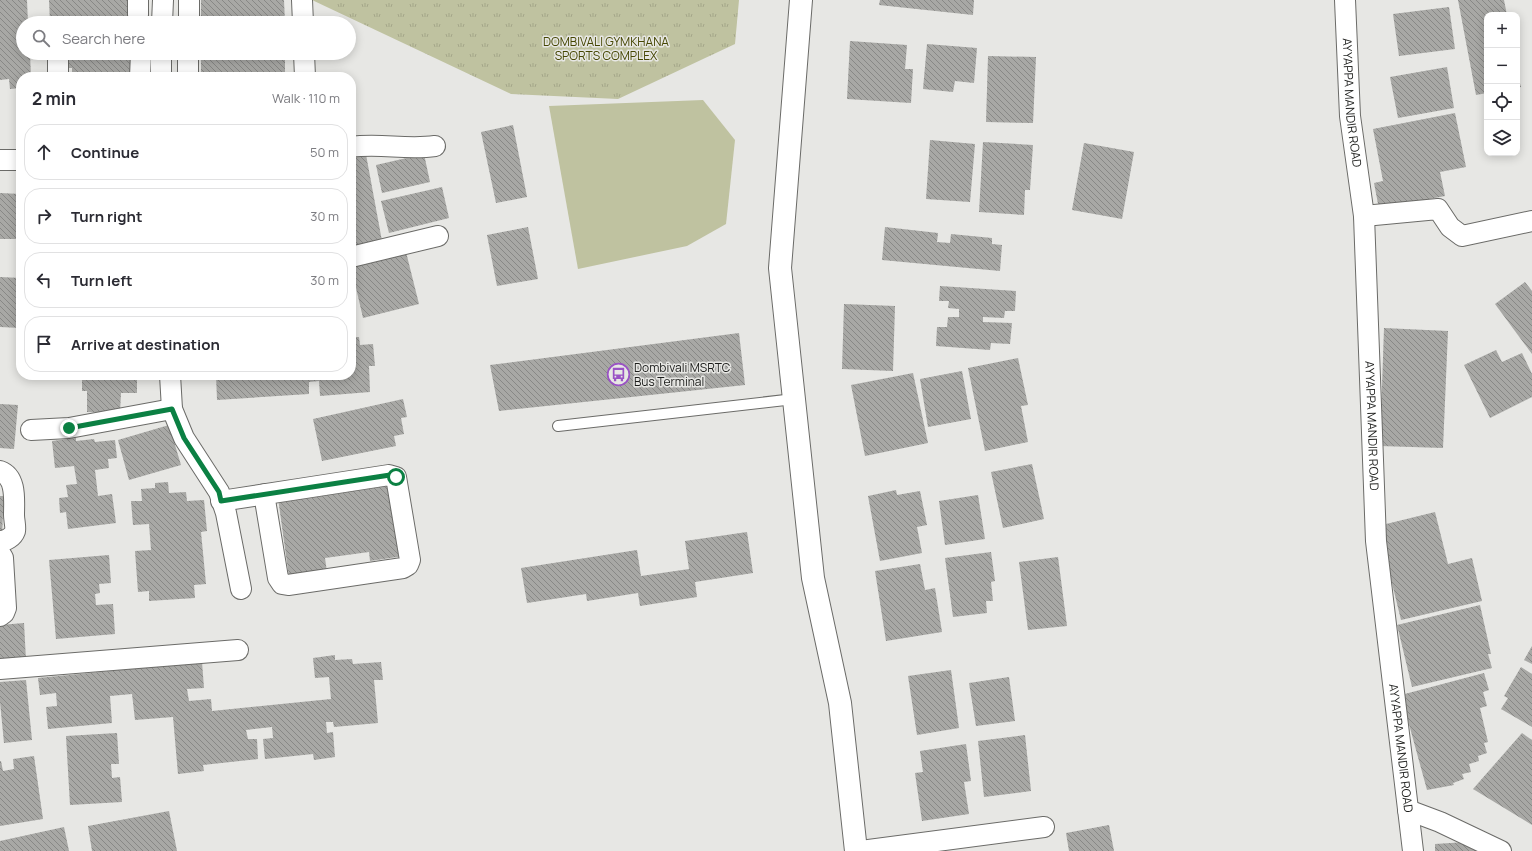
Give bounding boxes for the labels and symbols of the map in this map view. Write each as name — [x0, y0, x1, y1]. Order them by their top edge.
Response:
park label: DOMBIVALI GYMKHANA SPORTS COMPLEX — [543, 33, 669, 64]
street label: AYYAPPA MANDIR ROAD — [1339, 38, 1366, 168]
place label: Dombivali MSRTC Bus Terminal — [634, 359, 731, 390]
street label: AYYAPPA MANDIR ROAD — [1361, 361, 1383, 491]
bus stop icon: Dombivali MSRTC Bus Terminal — [605, 362, 631, 388]
route end — [60, 419, 78, 437]
route start — [387, 468, 405, 486]
street label: AYYAPPA MANDIR ROAD — [1385, 683, 1417, 814]

